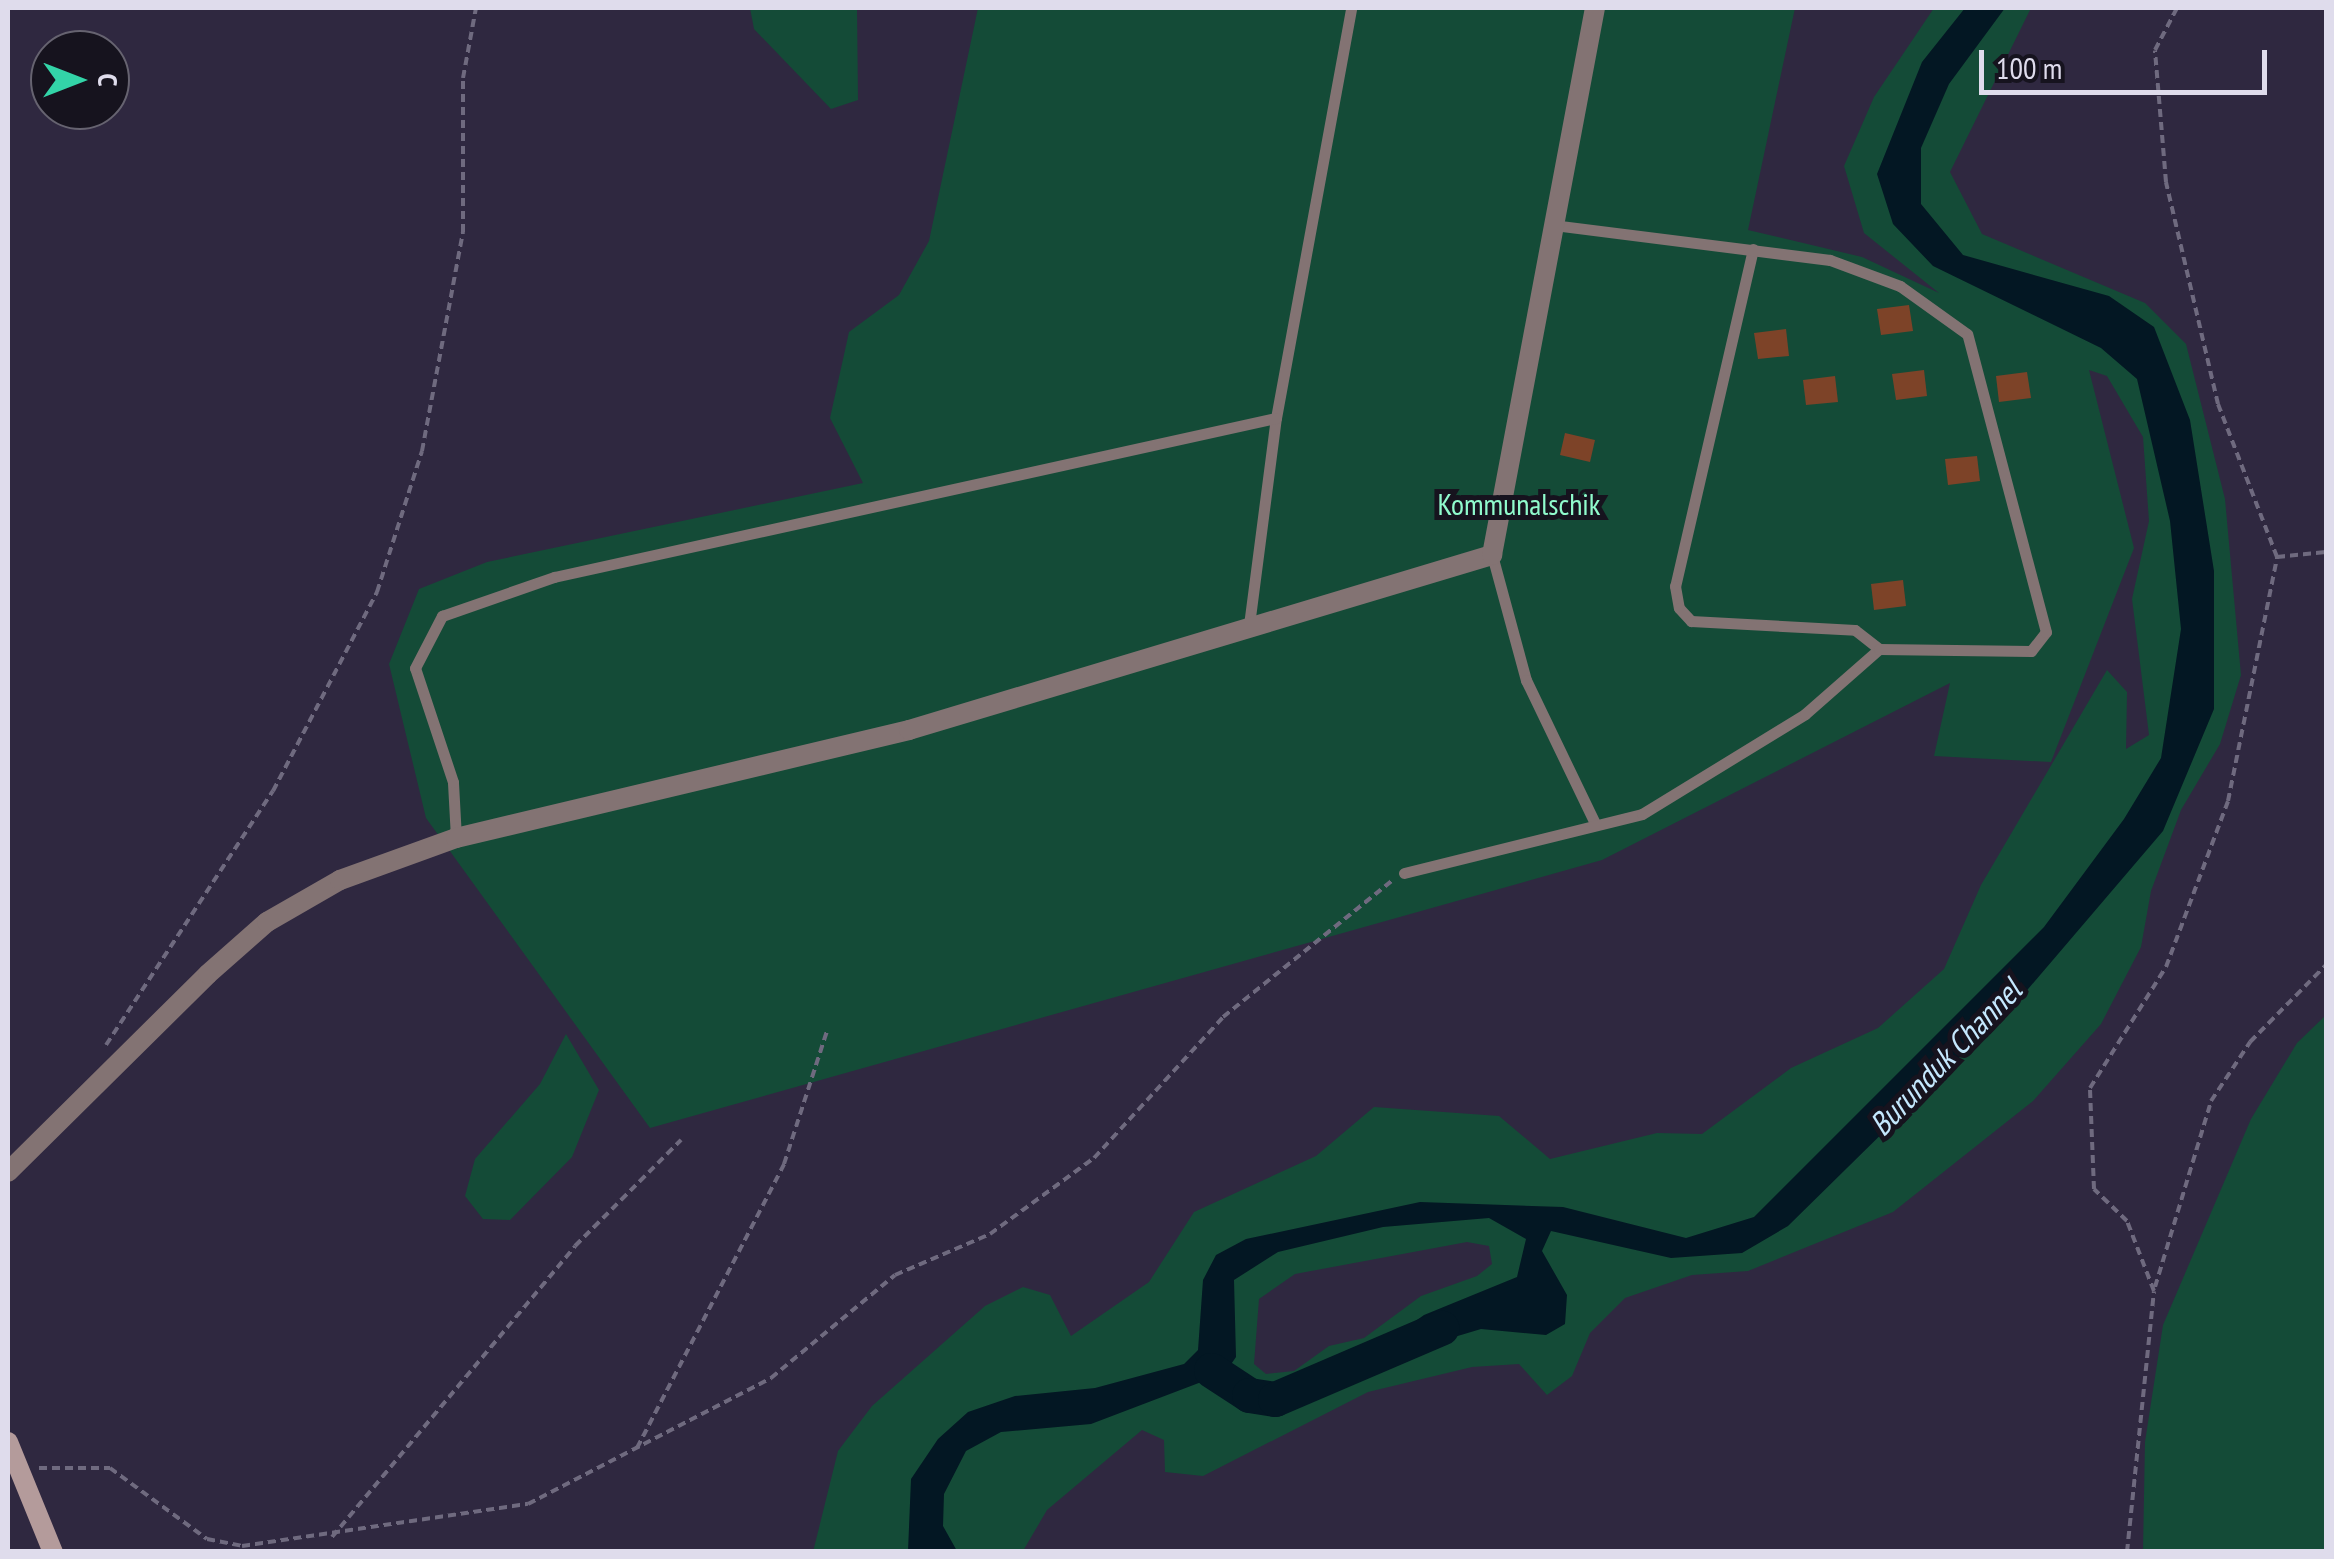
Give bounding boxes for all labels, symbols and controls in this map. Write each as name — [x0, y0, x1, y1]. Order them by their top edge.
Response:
north arrow — [30, 30, 130, 130]
scale bar — [1984, 30, 2272, 92]
text: 100 m — [1996, 48, 2062, 87]
text: С — [90, 74, 127, 86]
park label: Kommunalschik — [1438, 486, 1600, 522]
water label: Burunduk Channel — [1861, 971, 2029, 1143]

